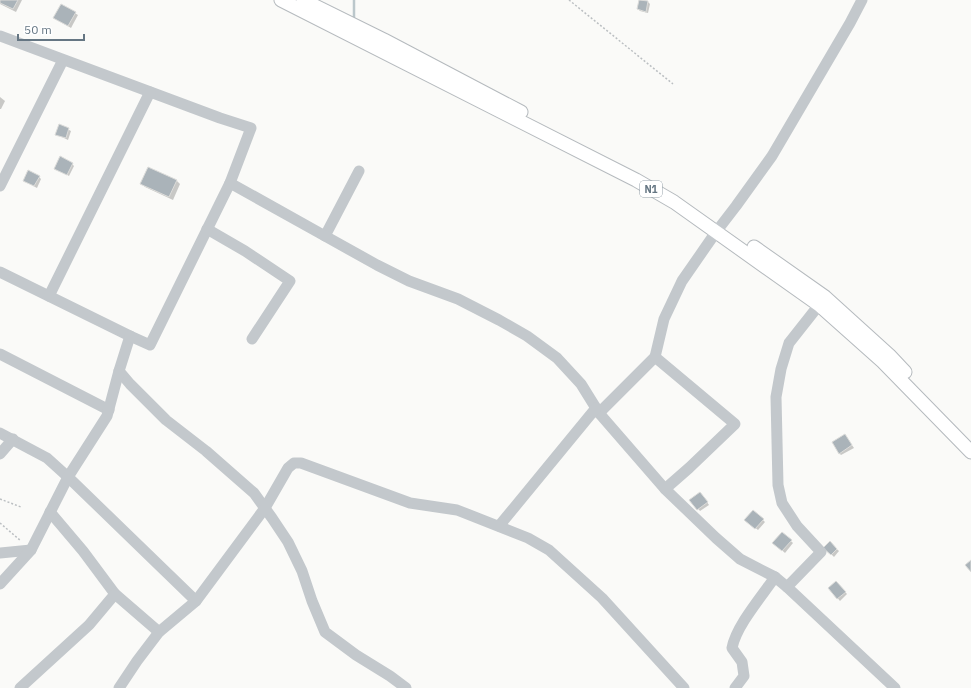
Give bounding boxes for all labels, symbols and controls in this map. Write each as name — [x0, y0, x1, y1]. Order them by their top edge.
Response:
scale bar — [18, 16, 84, 42]
text: 50 m — [24, 22, 52, 37]
road number: N1 — [640, 181, 662, 197]

